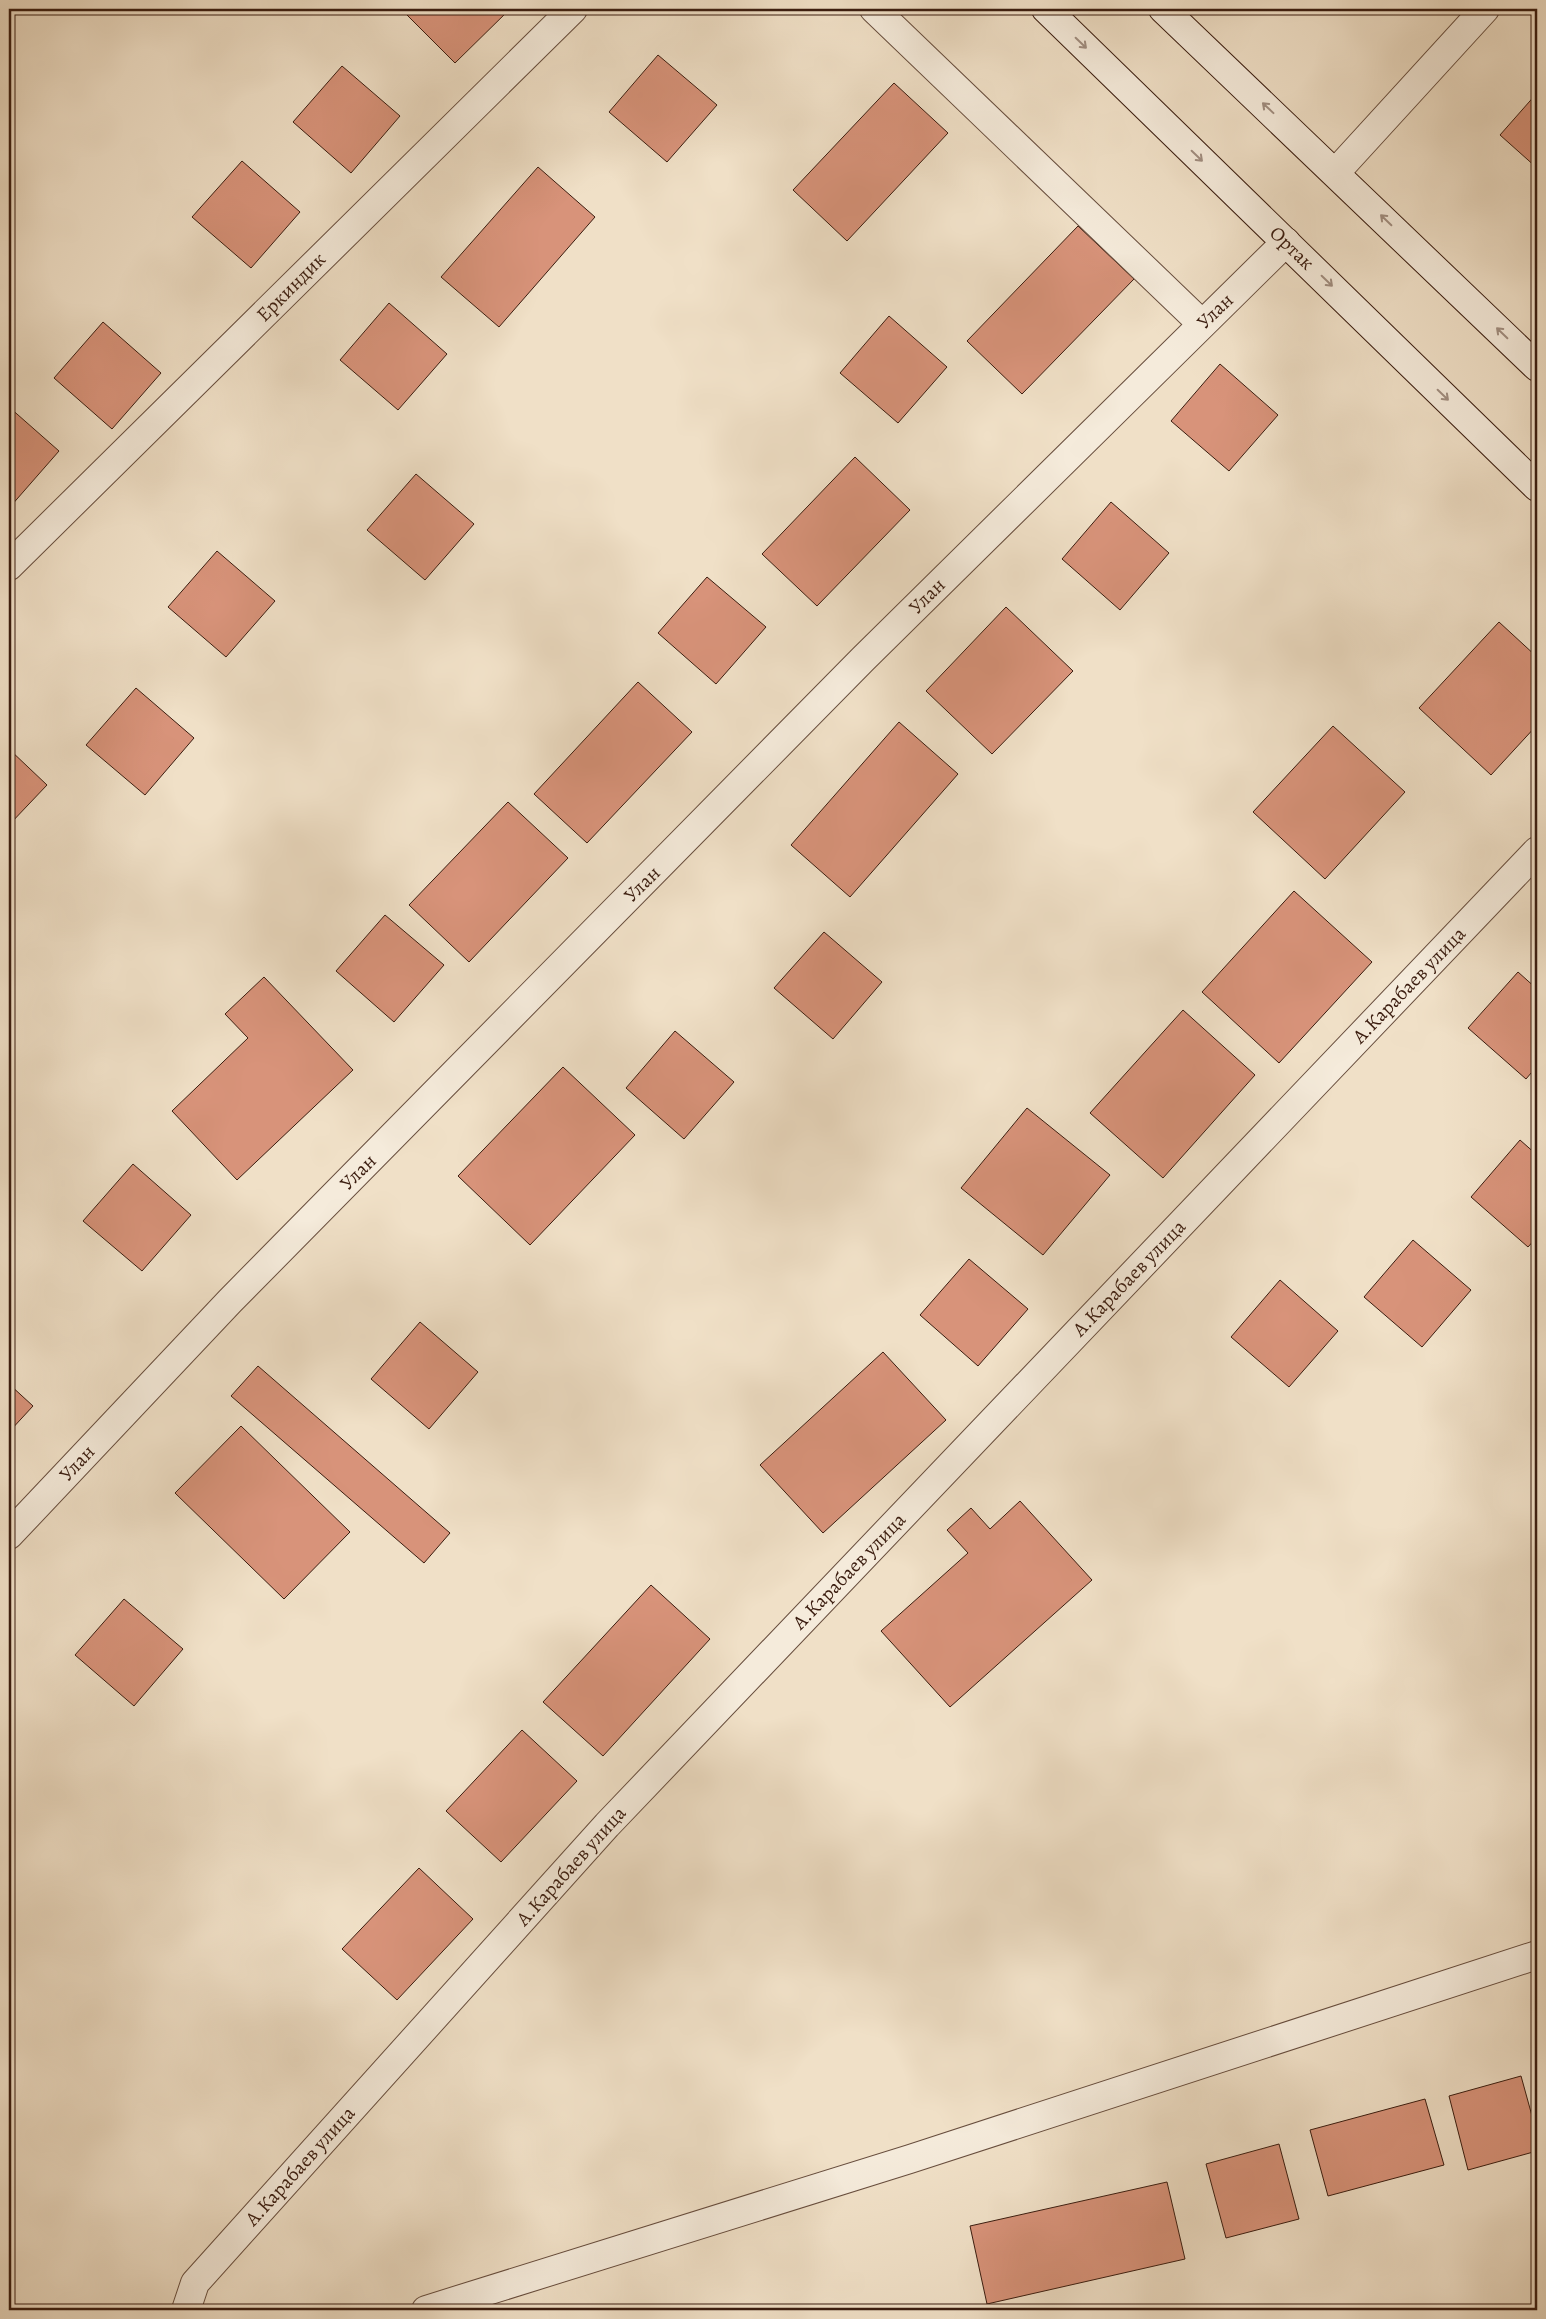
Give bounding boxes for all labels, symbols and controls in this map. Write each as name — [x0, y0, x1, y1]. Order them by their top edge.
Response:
one-way arrow — [1075, 37, 1087, 49]
one-way arrow — [1262, 102, 1274, 114]
one-way arrow — [1191, 150, 1204, 162]
one-way arrow — [1379, 214, 1392, 226]
street label: Ортак — [1264, 220, 1320, 276]
street label: Еркиндик — [250, 246, 332, 328]
one-way arrow — [1320, 275, 1333, 287]
street label: Улан — [1191, 287, 1239, 335]
one-way arrow — [1496, 327, 1509, 339]
one-way arrow — [1437, 389, 1449, 401]
street label: Улан — [903, 572, 951, 620]
street label: Улан — [618, 860, 666, 908]
street label: А.Карабаев улица — [1346, 920, 1472, 1050]
street label: Улан — [334, 1148, 382, 1196]
street label: А.Карабаев улица — [1066, 1213, 1192, 1343]
street label: Улан — [53, 1439, 101, 1487]
street label: А.Карабаев улица — [786, 1506, 912, 1636]
street label: А.Карабаев улица — [509, 1800, 633, 1933]
street label: А.Карабаев улица — [238, 2100, 362, 2233]

